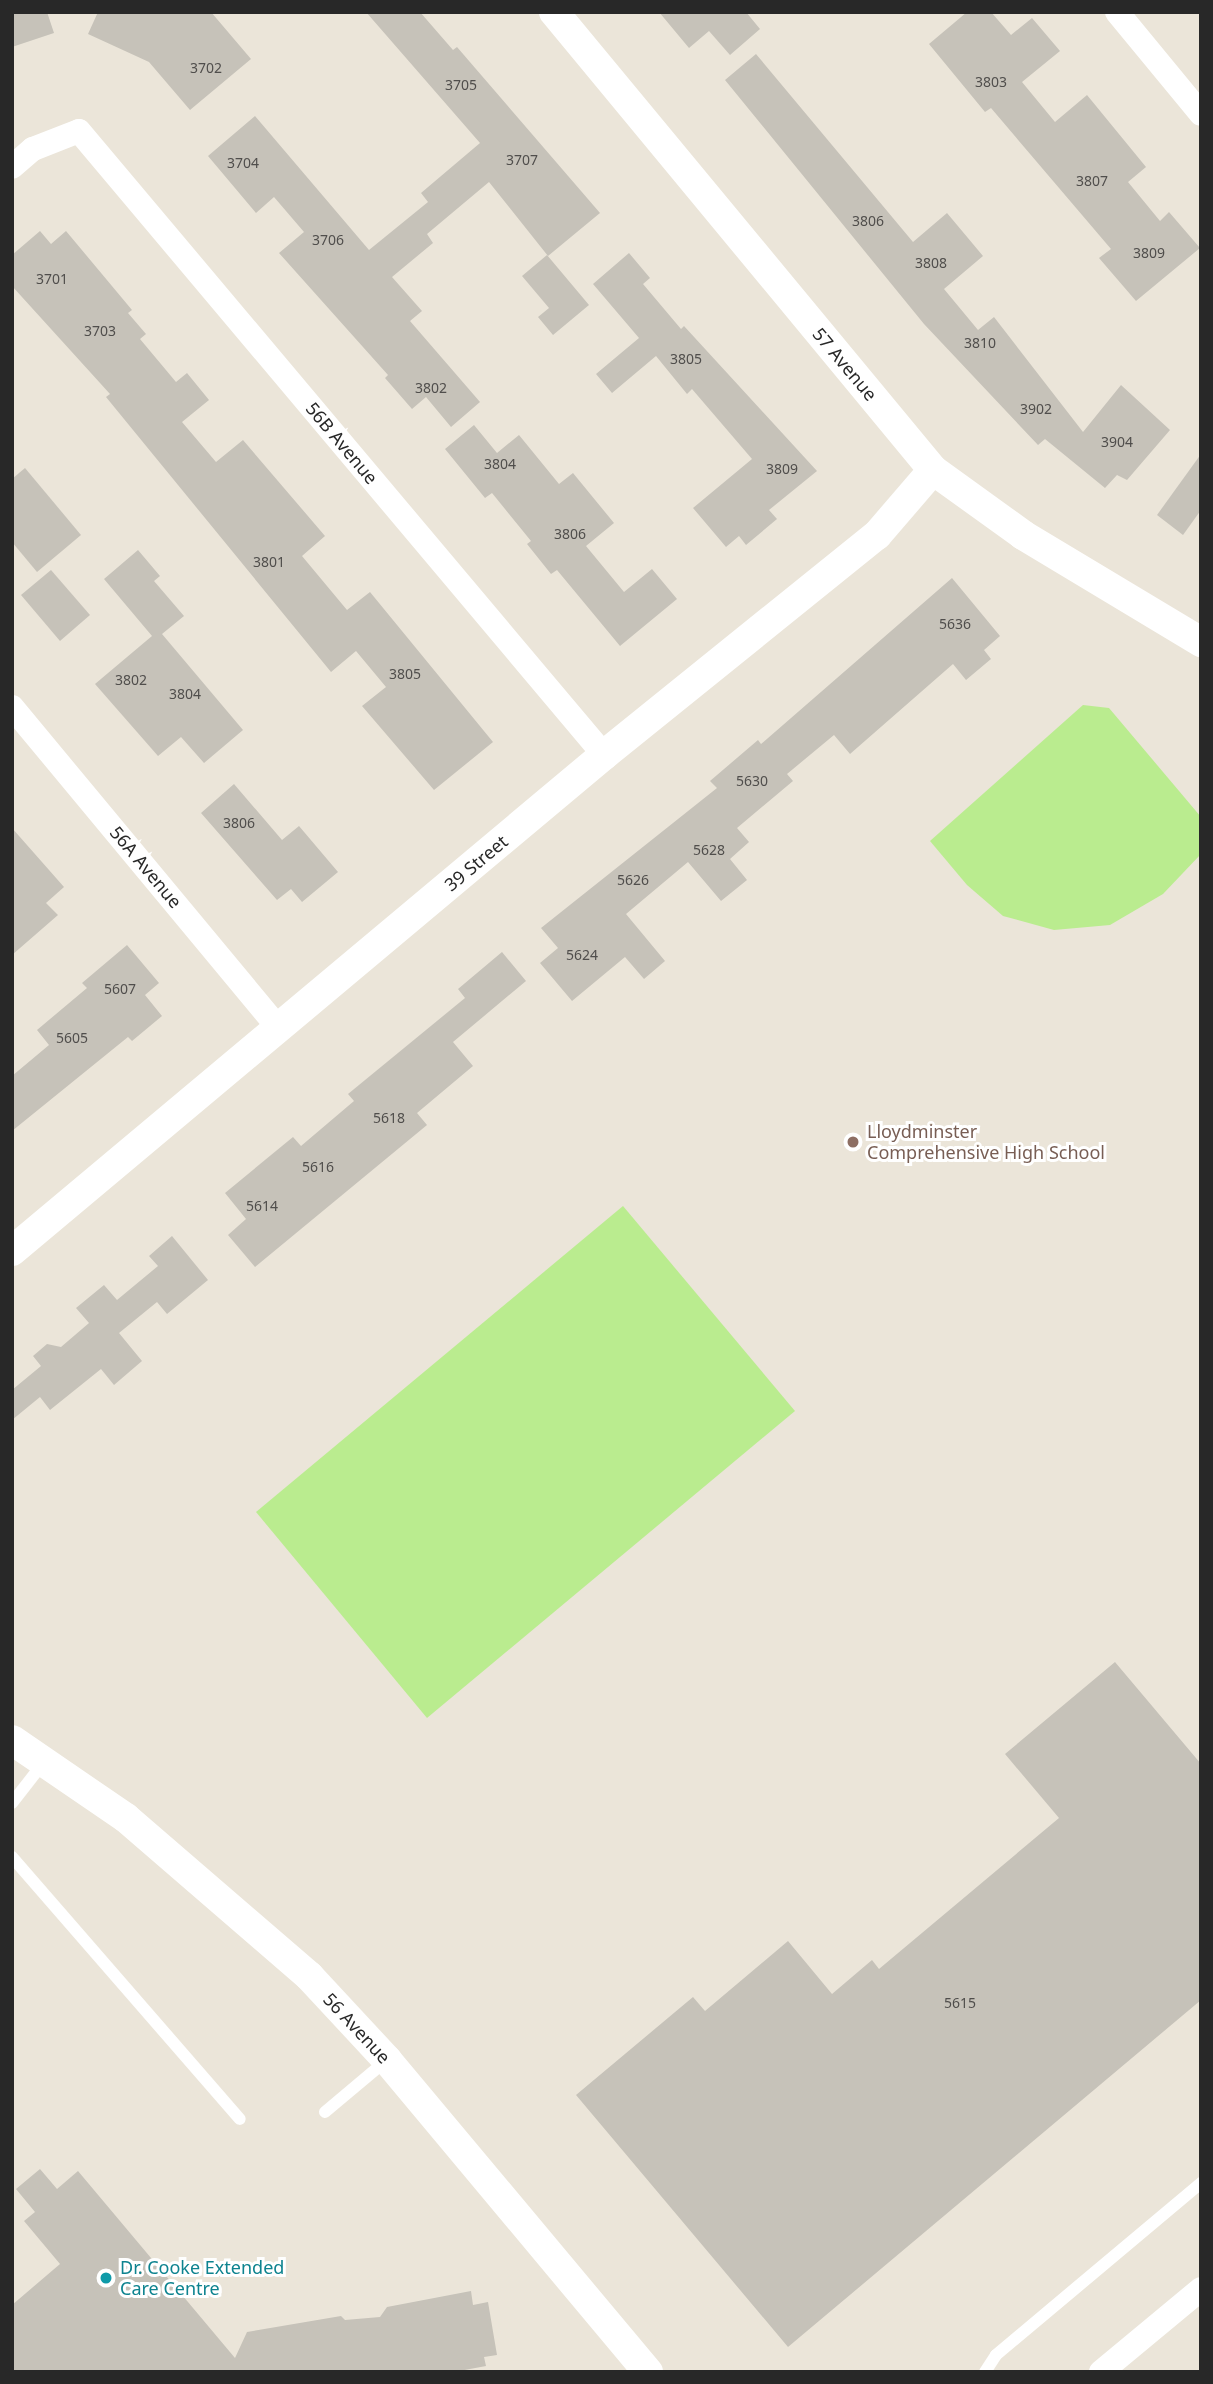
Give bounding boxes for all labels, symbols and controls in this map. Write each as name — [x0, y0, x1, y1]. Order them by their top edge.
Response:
house number: 3702 — [190, 60, 222, 76]
house number: 3803 — [975, 74, 1007, 90]
house number: 3705 — [445, 77, 477, 93]
house number: 3707 — [506, 152, 538, 168]
house number: 3704 — [227, 155, 259, 171]
house number: 3807 — [1076, 173, 1108, 189]
house number: 3806 — [852, 213, 884, 229]
house number: 3706 — [312, 232, 344, 248]
house number: 3809 — [1133, 245, 1165, 261]
house number: 3808 — [915, 255, 947, 271]
house number: 3701 — [36, 271, 68, 287]
house number: 3703 — [84, 323, 116, 339]
street label: 57 Avenue — [808, 323, 882, 405]
house number: 3810 — [964, 335, 996, 351]
house number: 3805 — [670, 351, 702, 367]
house number: 3802 — [415, 380, 447, 396]
street label: 56B Avenue — [302, 398, 382, 488]
house number: 3902 — [1020, 401, 1052, 417]
house number: 3904 — [1101, 434, 1133, 450]
house number: 3804 — [484, 456, 516, 472]
house number: 3809 — [766, 461, 798, 477]
house number: 3806 — [554, 526, 586, 542]
house number: 3801 — [253, 554, 285, 570]
house number: 5636 — [939, 616, 971, 632]
house number: 3805 — [389, 666, 421, 682]
house number: 3802 — [115, 672, 147, 688]
house number: 3804 — [169, 686, 201, 702]
house number: 5630 — [736, 773, 768, 789]
house number: 3806 — [223, 815, 255, 831]
street label: 56A Avenue — [106, 822, 186, 912]
street label: 39 Street — [440, 830, 512, 896]
house number: 5628 — [693, 842, 725, 858]
house number: 5626 — [617, 872, 649, 888]
house number: 5624 — [566, 947, 598, 963]
house number: 5607 — [104, 981, 136, 997]
house number: 5605 — [56, 1030, 88, 1046]
house number: 5618 — [373, 1110, 405, 1126]
place label: Lloydminster Comprehensive High School — [867, 1121, 1105, 1164]
marker: Lloydminster Comprehensive High School — [845, 1134, 861, 1150]
house number: 5616 — [302, 1159, 334, 1175]
house number: 5614 — [246, 1198, 278, 1214]
street label: 56 Avenue — [319, 1988, 395, 2068]
house number: 5615 — [944, 1995, 976, 2011]
place label: Dr. Cooke Extended Care Centre — [120, 2257, 284, 2300]
marker: Dr. Cooke Extended Care Centre — [98, 2270, 114, 2286]

